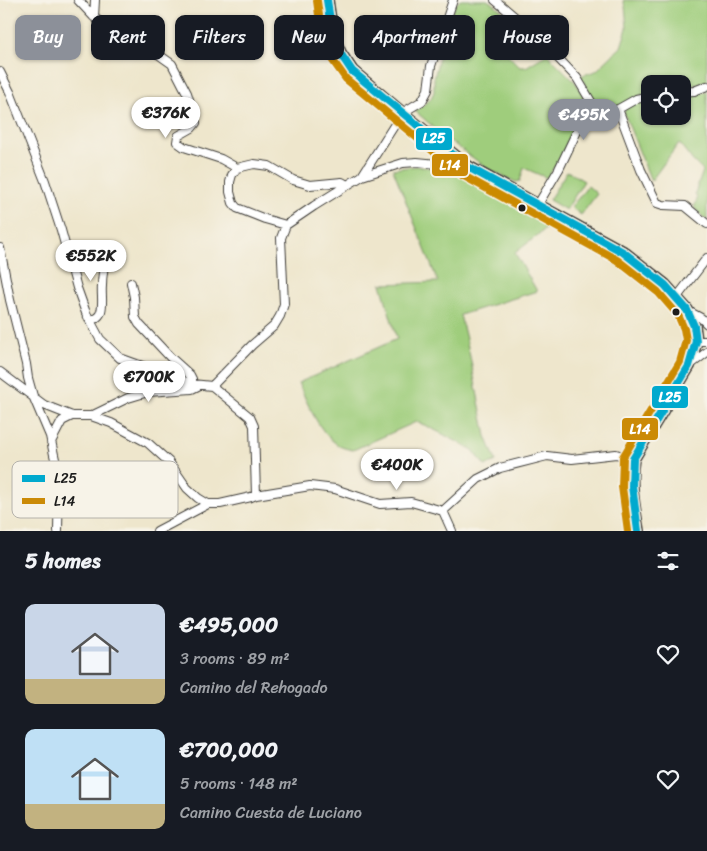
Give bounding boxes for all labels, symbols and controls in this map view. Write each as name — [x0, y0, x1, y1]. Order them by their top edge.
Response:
chip: Buy — [15, 15, 81, 60]
chip: Rent — [91, 15, 165, 60]
chip: Filters — [175, 15, 264, 60]
chip: New — [274, 15, 344, 60]
chip: Apartment — [354, 15, 475, 60]
chip: House — [485, 15, 569, 60]
map controls — [641, 75, 691, 125]
button: locate — [641, 75, 691, 125]
pin: €376K — [131, 96, 201, 139]
text: €376K — [142, 98, 190, 127]
pin: €495K — [549, 98, 619, 141]
text: €495K — [559, 100, 609, 129]
text: L25 — [422, 126, 446, 151]
line badge: L25 — [415, 127, 453, 151]
line badge: L14 — [431, 153, 469, 177]
text: L14 — [439, 153, 461, 178]
unlabelled marker — [517, 203, 527, 213]
pin: €552K — [56, 240, 126, 282]
text: €552K — [66, 241, 116, 270]
unlabelled marker — [671, 307, 681, 317]
pin: €700K — [114, 360, 184, 403]
text: €700K — [124, 362, 174, 391]
line badge: L25 — [651, 385, 689, 409]
text: L25 — [658, 385, 682, 410]
line badge: L14 — [621, 417, 659, 441]
text: L14 — [629, 417, 651, 442]
pin: €400K — [362, 448, 432, 491]
text: €400K — [372, 450, 422, 479]
legend — [12, 461, 178, 518]
text: L25 — [54, 466, 78, 491]
text: L14 — [54, 489, 75, 514]
text: 5 homes — [25, 542, 101, 580]
icon: filters — [654, 547, 682, 575]
text: €495,000 — [180, 606, 278, 644]
icon: home — [65, 624, 125, 684]
icon: heart — [654, 640, 682, 668]
text: 3 rooms · 89 m² — [180, 644, 289, 673]
text: Camino del Rehogado — [180, 673, 328, 702]
text: €700,000 — [180, 731, 278, 769]
icon: home — [65, 749, 125, 809]
icon: heart — [654, 765, 682, 793]
text: 5 rooms · 148 m² — [180, 769, 297, 798]
text: Camino Cuesta de Luciano — [180, 798, 362, 827]

